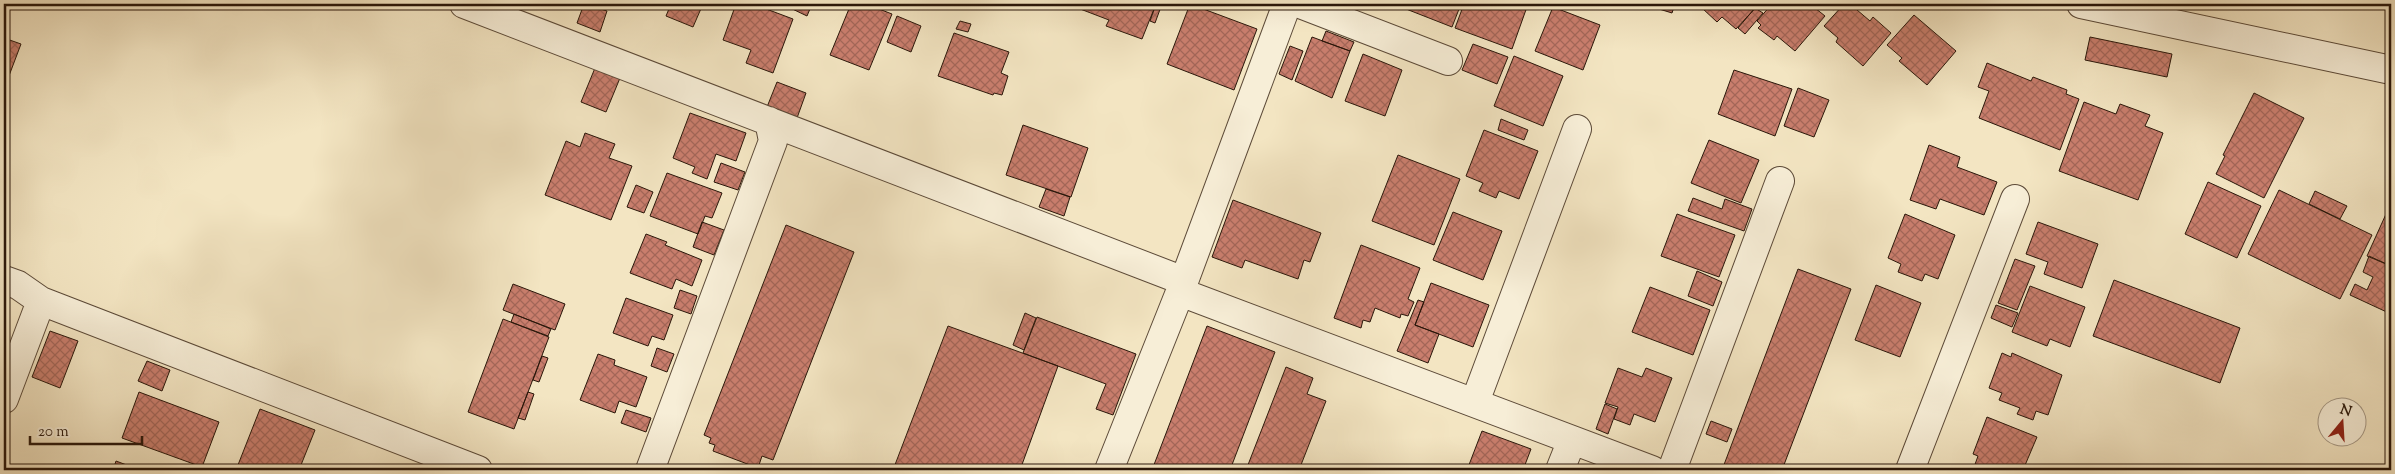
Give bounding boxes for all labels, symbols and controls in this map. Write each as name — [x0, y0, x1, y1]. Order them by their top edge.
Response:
north arrow — [2318, 396, 2368, 446]
text: N — [2337, 400, 2354, 423]
scale bar — [30, 414, 142, 446]
text: 20 m — [38, 422, 69, 443]

